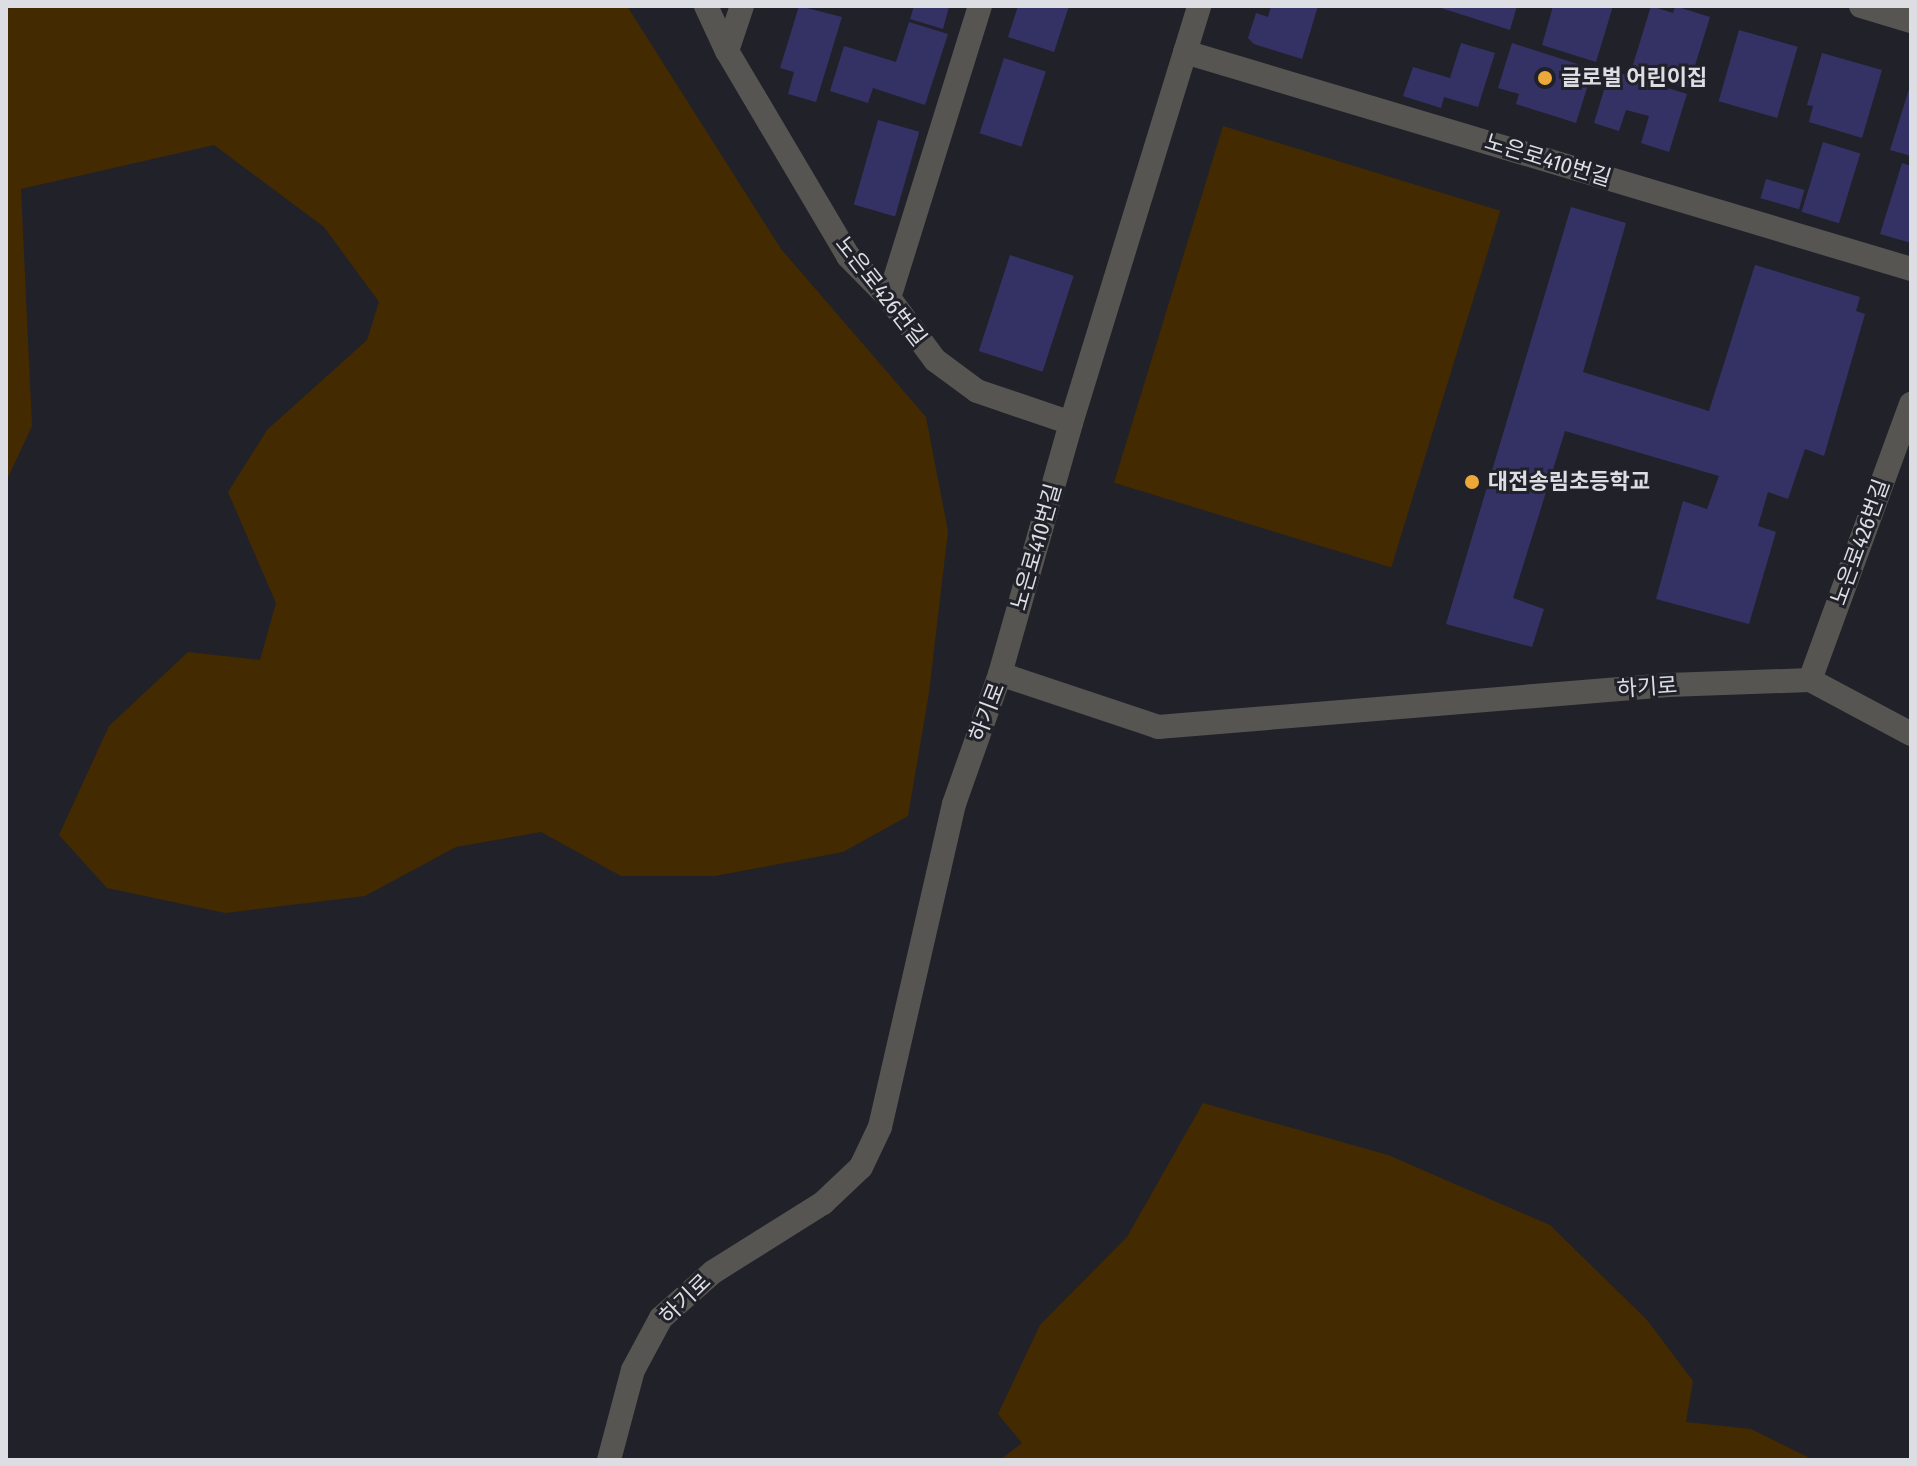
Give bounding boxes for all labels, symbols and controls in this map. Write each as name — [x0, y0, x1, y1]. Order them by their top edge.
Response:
place label: 글로벌 어린이집 — [1561, 65, 1707, 91]
marker: 글로벌 어린이집 — [1536, 69, 1554, 87]
street label: 노은로410번길 — [1482, 128, 1614, 192]
street label: 노은로426번길 — [830, 231, 932, 351]
place label: 대전송림초등학교 — [1488, 469, 1650, 495]
marker: 대전송림초등학교 — [1463, 473, 1481, 491]
street label: 노은로426번길 — [1825, 475, 1895, 609]
street label: 노은로410번길 — [1005, 481, 1067, 613]
street label: 하기로 — [1616, 672, 1678, 702]
street label: 하기로 — [964, 679, 1010, 745]
street label: 하기로 — [654, 1268, 716, 1330]

